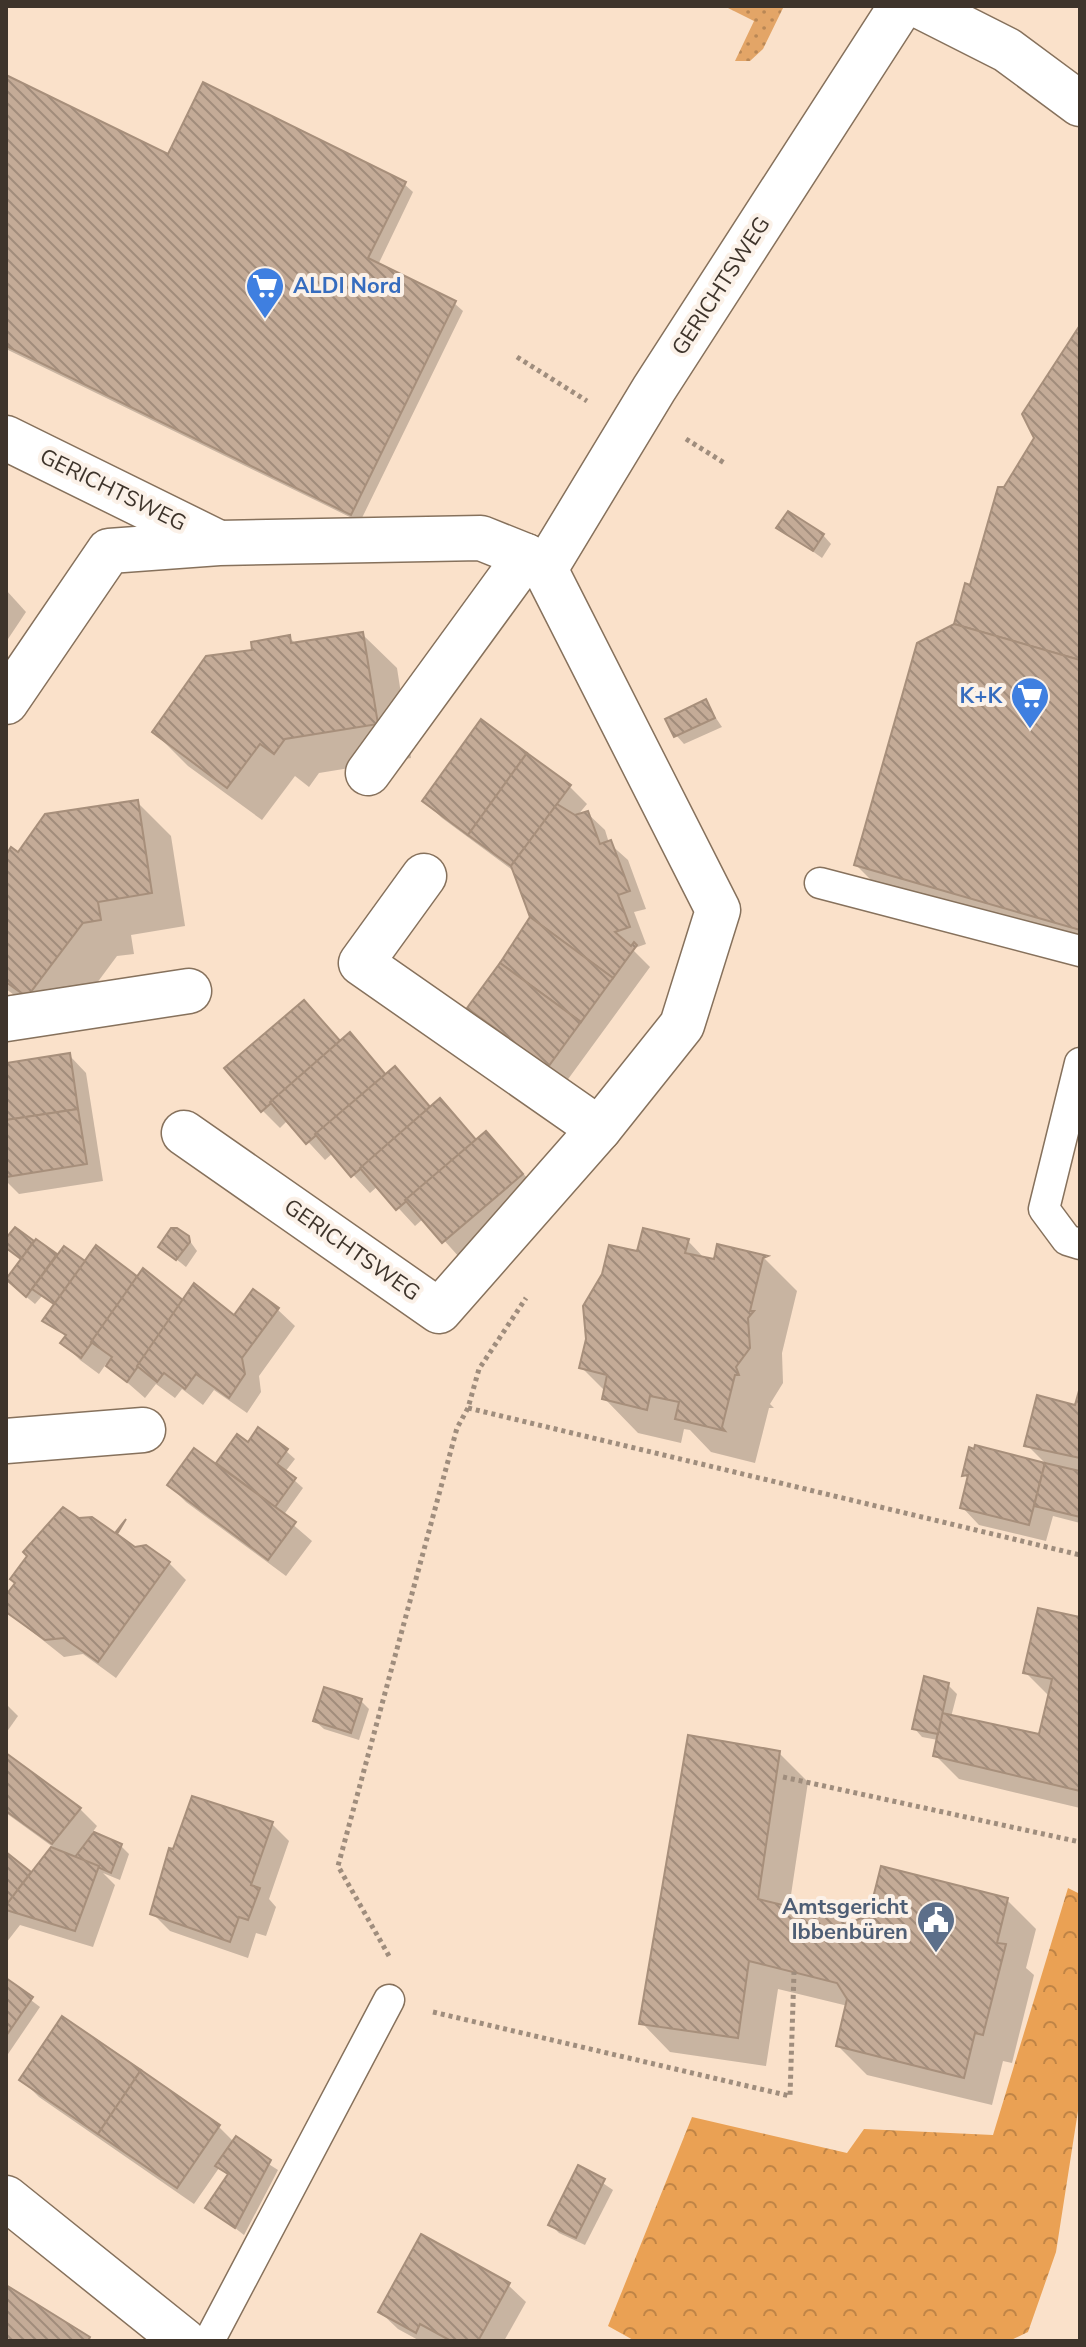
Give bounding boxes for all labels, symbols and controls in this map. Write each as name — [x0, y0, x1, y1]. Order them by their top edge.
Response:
street label: GERICHTSWEG — [665, 211, 777, 361]
supermarket icon: ALDI Nord — [244, 265, 286, 320]
place label: ALDI Nord — [293, 271, 401, 301]
street label: GERICHTSWEG — [35, 442, 191, 538]
supermarket icon: K+K — [1009, 675, 1051, 730]
place label: K+K — [960, 681, 1003, 711]
street label: GERICHTSWEG — [278, 1192, 426, 1308]
place label: Amtsgericht Ibbenbüren — [782, 1892, 909, 1947]
public building icon: Amtsgericht Ibbenbüren — [915, 1899, 957, 1954]

